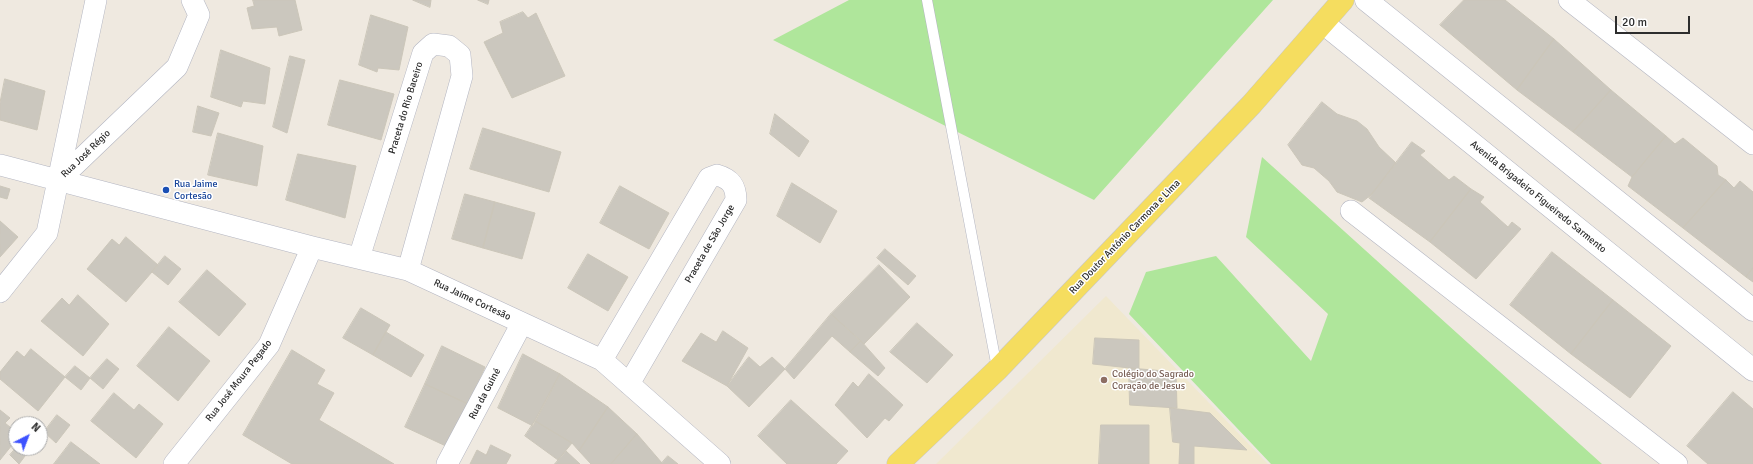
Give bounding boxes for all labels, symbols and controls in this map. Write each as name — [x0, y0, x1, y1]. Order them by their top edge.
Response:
scale bar — [1617, 8, 1692, 34]
text: 20 m — [1622, 15, 1647, 30]
street label: Praceta do Rio Baceiro — [386, 61, 426, 155]
street label: Rua José Régio — [59, 128, 113, 180]
street label: Avenida Brigadeiro Figueiredo Sarmento — [1468, 138, 1608, 256]
street label: Rua Doutor António Carmona e Lima — [1067, 177, 1183, 297]
place label: Rua Jaime Cortesão — [174, 178, 218, 202]
marker: Rua Jaime Cortesão — [161, 185, 171, 195]
street label: Praceta de São Jorge — [683, 203, 737, 285]
street label: Rua Jaime Cortesão — [431, 277, 513, 323]
street label: Rua José Moura Pegado — [203, 338, 275, 424]
street label: Rua da Guiné — [467, 366, 503, 422]
place label: Colégio do Sagrado Coração de Jesus — [1112, 368, 1194, 392]
marker: Colégio do Sagrado Coração de Jesus — [1099, 375, 1109, 385]
north arrow — [8, 416, 48, 456]
text: N — [29, 420, 43, 435]

